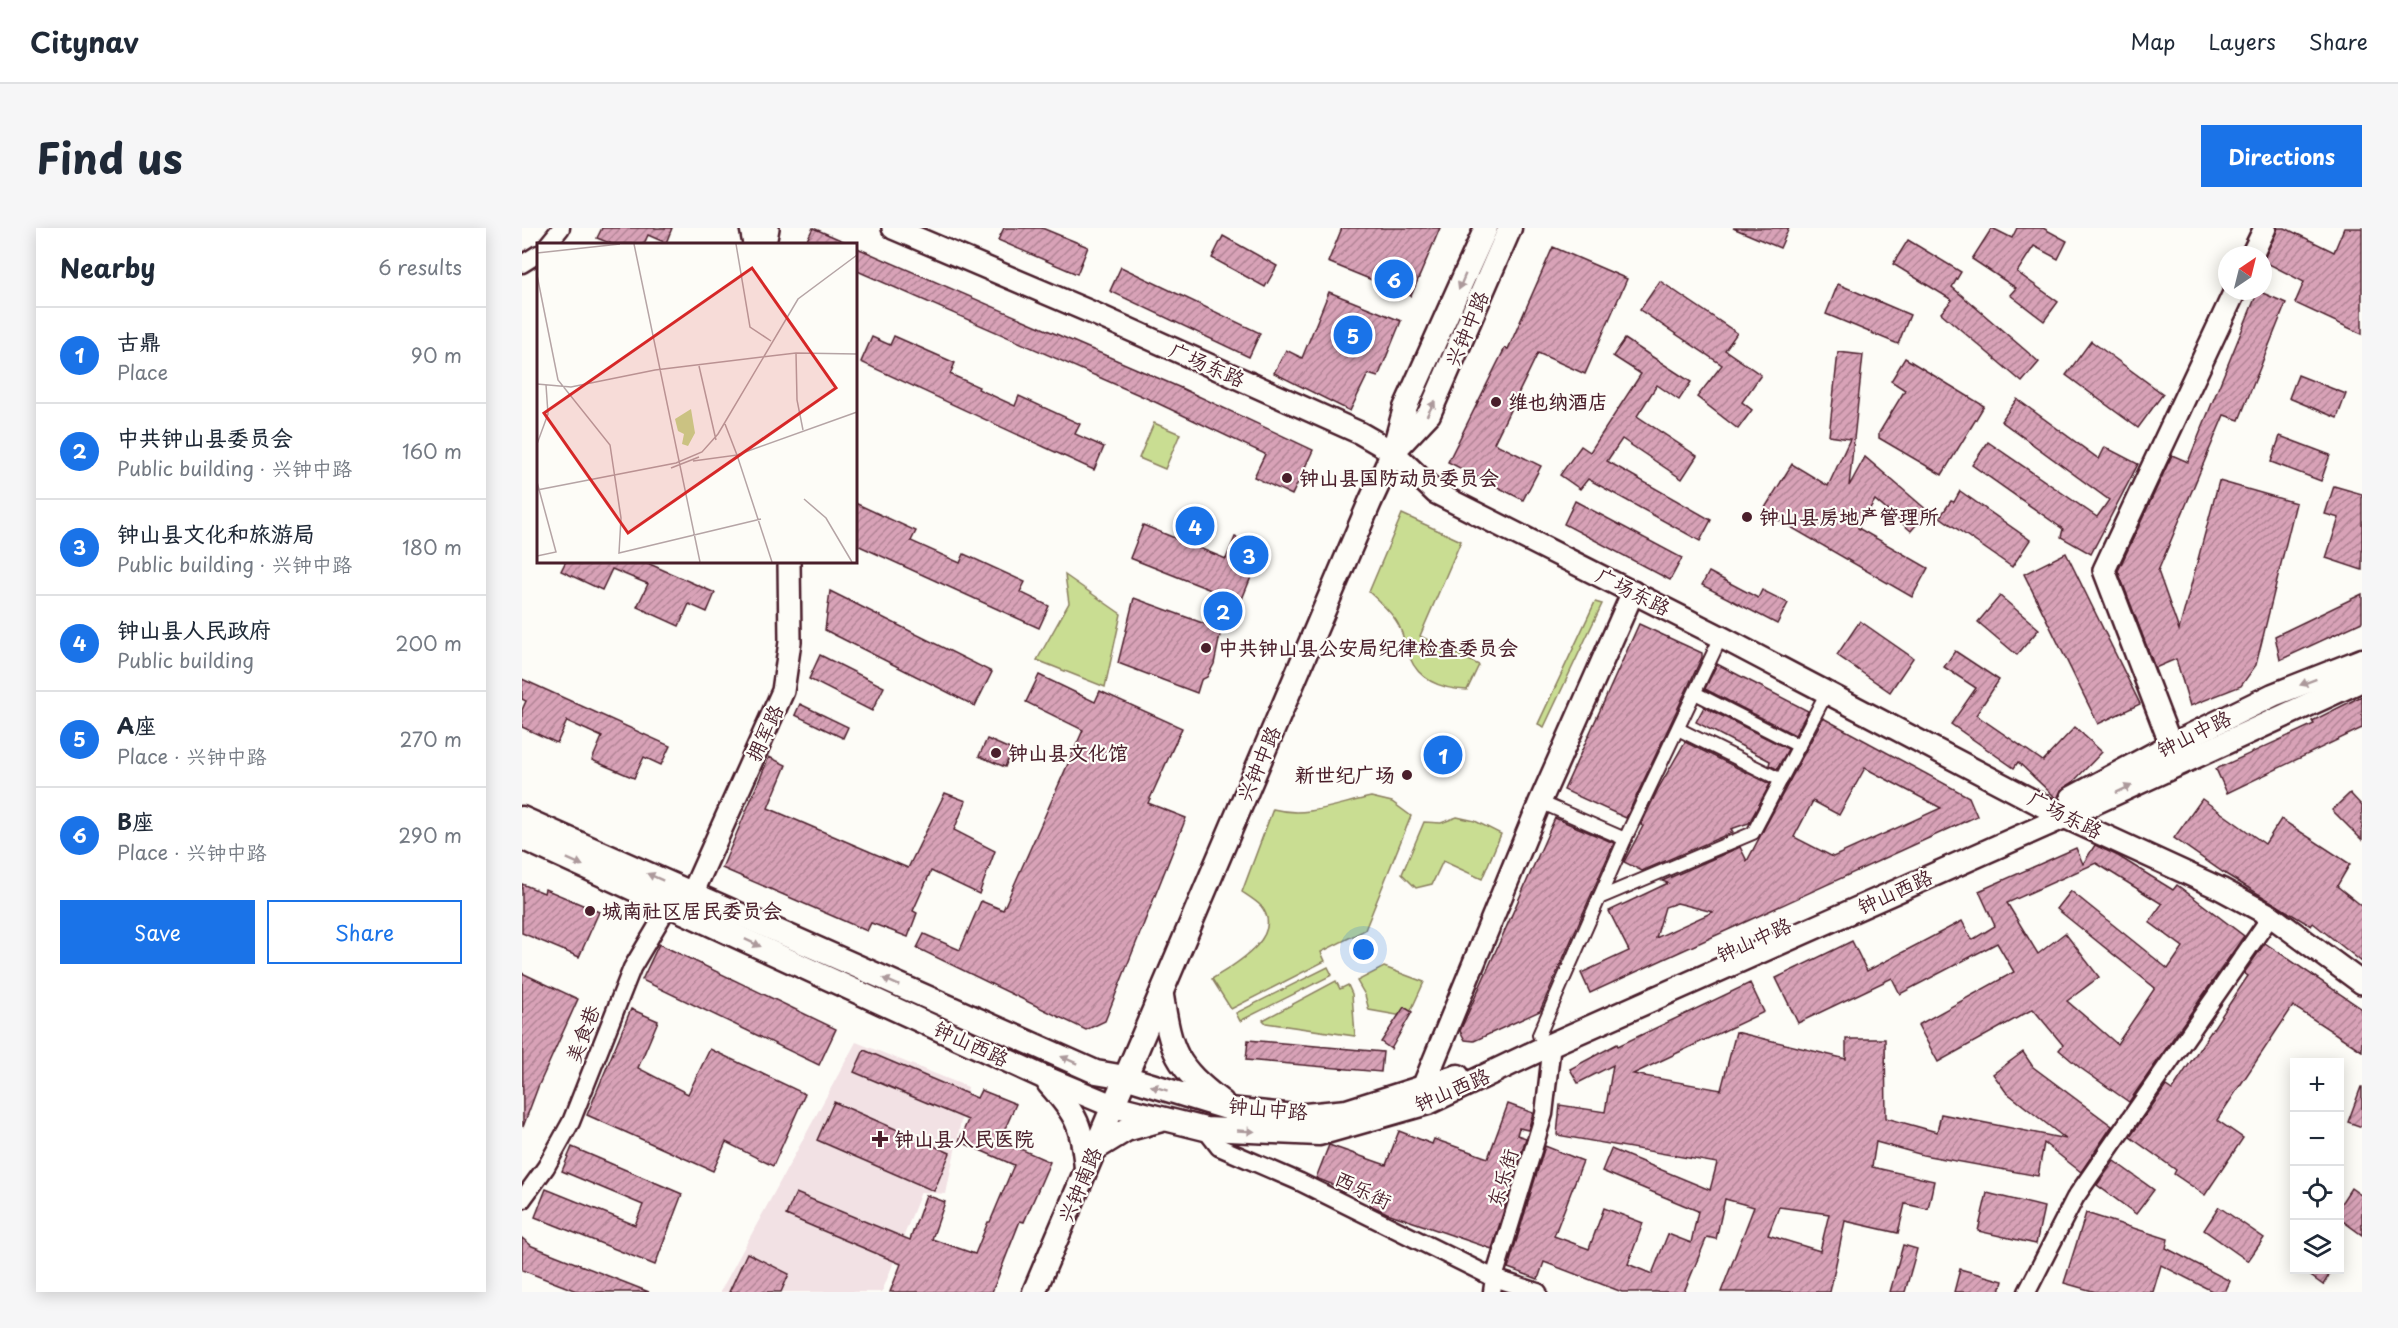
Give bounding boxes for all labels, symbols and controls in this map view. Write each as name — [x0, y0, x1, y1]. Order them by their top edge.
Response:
text: Citynav — [30, 20, 139, 63]
text: Map — [2131, 25, 2175, 57]
text: Layers — [2208, 25, 2276, 57]
text: Share — [2309, 25, 2368, 57]
text: Find us — [36, 125, 183, 188]
button: Directions — [2201, 125, 2362, 187]
inset map — [537, 243, 856, 562]
north arrow — [2218, 246, 2272, 300]
text: Nearby — [60, 248, 155, 287]
text: 6 results — [378, 252, 462, 282]
pin: 6 — [1374, 256, 1414, 302]
one-way arrow — [1458, 273, 1467, 290]
street label: 兴钟中路 — [1437, 285, 1496, 371]
pin: 5 — [1334, 312, 1372, 358]
text: 古鼎 — [117, 324, 161, 357]
street label: 广场东路 — [1165, 334, 1251, 394]
text: 1 — [75, 340, 84, 370]
text: 90 m — [411, 340, 462, 370]
text: Place — [117, 357, 168, 387]
place label: 维也纳酒店 — [1508, 386, 1608, 416]
marker: 维也纳酒店 — [1489, 395, 1503, 409]
one-way arrow — [1426, 399, 1436, 416]
text: 中共钟山县委员会 — [117, 420, 293, 453]
text: 2 — [72, 436, 87, 466]
text: 160 m — [402, 436, 462, 466]
text: Public building · 兴钟中路 — [117, 453, 352, 483]
place label: 钟山县国防动员委员会 — [1299, 462, 1499, 492]
marker: 钟山县国防动员委员会 — [1280, 471, 1294, 485]
place label: 钟山县房地产管理所 — [1759, 501, 1939, 531]
pin: 4 — [1176, 504, 1214, 548]
marker: 钟山县房地产管理所 — [1740, 510, 1754, 524]
text: 钟山县文化和旅游局 — [117, 516, 315, 549]
text: 3 — [73, 532, 86, 562]
text: 180 m — [402, 532, 462, 562]
pin: 3 — [1230, 532, 1268, 578]
text: Public building · 兴钟中路 — [117, 549, 352, 579]
street label: 广场东路 — [1591, 560, 1677, 623]
pin: 2 — [1204, 588, 1242, 634]
text: 钟山县人民政府 — [117, 612, 271, 645]
text: 4 — [73, 628, 86, 658]
text: 200 m — [395, 628, 462, 658]
place label: 中共钟山县公安局纪律检查委员会 — [1218, 632, 1518, 662]
marker: 中共钟山县公安局纪律检查委员会 — [1199, 641, 1213, 655]
text: Public building — [117, 645, 254, 675]
one-way arrow — [2298, 677, 2316, 687]
street label: 拥军路 — [738, 698, 791, 766]
street label: 钟山中路 — [2151, 702, 2237, 764]
text: A座 — [117, 708, 156, 741]
street label: 兴钟中路 — [1229, 720, 1288, 806]
text: 5 — [73, 724, 86, 754]
text: 270 m — [399, 724, 462, 754]
pin: 1 — [1424, 732, 1462, 778]
place label: 钟山县文化馆 — [1008, 737, 1128, 767]
text: Place · 兴钟中路 — [117, 741, 267, 771]
marker: 钟山县文化馆 — [989, 746, 1003, 760]
place label: 新世纪广场 — [1295, 759, 1395, 789]
marker: 新世纪广场 — [1400, 768, 1414, 782]
street label: 广场东路 — [2023, 783, 2109, 846]
one-way arrow — [2116, 784, 2134, 794]
text: B座 — [117, 804, 154, 837]
text: 6 — [72, 820, 87, 850]
text: 290 m — [398, 820, 462, 850]
text: Place · 兴钟中路 — [117, 837, 267, 867]
one-way arrow — [567, 857, 585, 867]
street label: 钟山西路 — [1852, 861, 1938, 921]
one-way arrow — [646, 872, 664, 882]
place label: 城南社区居民委员会 — [602, 895, 782, 925]
button: Save — [60, 900, 255, 964]
button: Share — [267, 900, 462, 964]
marker: 城南社区居民委员会 — [583, 904, 597, 918]
street label: 钟山中路 — [1711, 909, 1797, 969]
your location — [1349, 935, 1378, 964]
one-way arrow — [744, 938, 761, 947]
one-way arrow — [882, 976, 900, 986]
street label: 美食巷 — [557, 999, 607, 1067]
street label: 钟山西路 — [929, 1013, 1015, 1074]
one-way arrow — [1060, 1055, 1078, 1065]
map controls — [2290, 1058, 2344, 1274]
button: + — [2290, 1058, 2344, 1112]
street label: 钟山西路 — [1409, 1059, 1495, 1119]
one-way arrow — [1150, 1083, 1168, 1092]
street label: 钟山中路 — [1227, 1090, 1310, 1127]
button: − — [2290, 1112, 2344, 1166]
place label: 钟山县人民医院 — [894, 1123, 1034, 1153]
one-way arrow — [1236, 1126, 1255, 1135]
marker: 钟山县人民医院 — [871, 1130, 889, 1148]
street label: 兴钟南路 — [1050, 1141, 1109, 1227]
street label: 东乐街 — [1479, 1145, 1525, 1211]
street label: 西乐街 — [1330, 1162, 1397, 1216]
button: locate — [2290, 1166, 2344, 1220]
button: layers — [2290, 1220, 2344, 1274]

